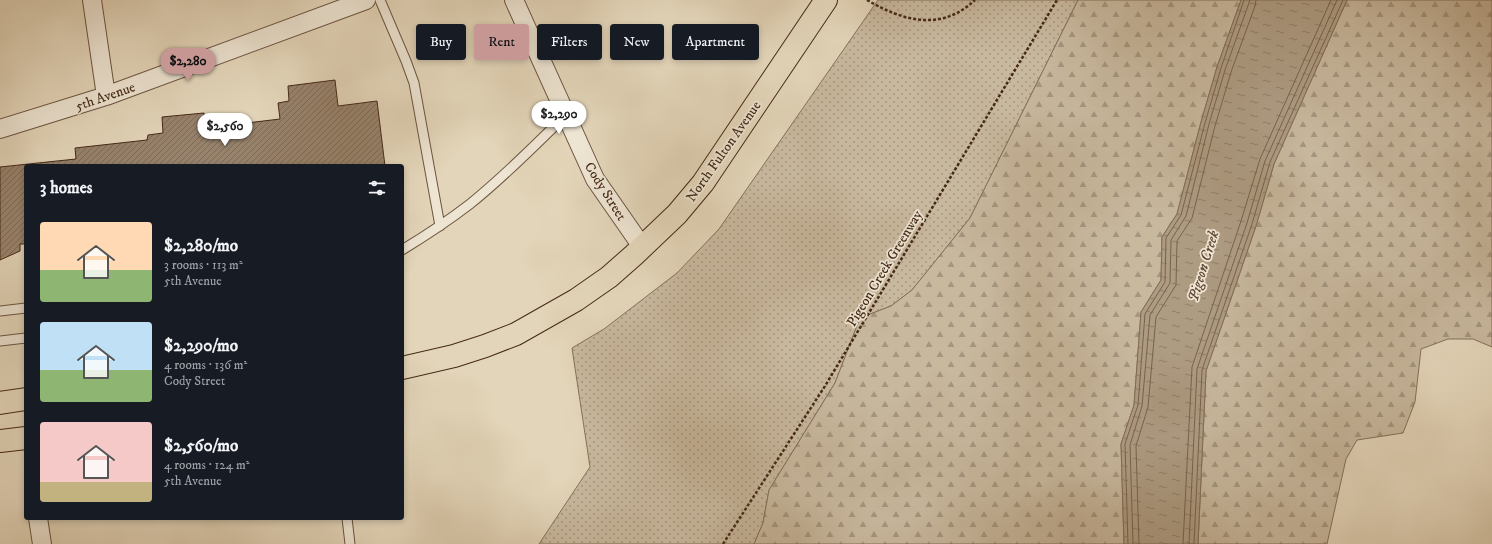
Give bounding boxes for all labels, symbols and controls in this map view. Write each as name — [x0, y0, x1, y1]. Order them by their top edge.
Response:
chip: Buy — [416, 24, 466, 60]
chip: Rent — [474, 24, 529, 60]
chip: Filters — [537, 24, 602, 60]
chip: New — [610, 24, 664, 60]
chip: Apartment — [672, 24, 759, 60]
pin: $2,280 — [155, 48, 221, 82]
text: $2,280 — [169, 53, 207, 69]
street label: 5th Avenue — [73, 78, 138, 116]
street label: North Fulton Avenue — [682, 97, 765, 206]
pin: $2,290 — [526, 101, 592, 135]
text: $2,290 — [541, 106, 578, 122]
pin: $2,560 — [192, 113, 258, 147]
text: $2,560 — [206, 118, 244, 134]
street label: Cody Street — [580, 159, 630, 225]
text: 3 homes — [40, 177, 93, 199]
icon: filters — [366, 177, 388, 199]
street label: Pigeon Creek Greenway — [843, 207, 927, 330]
water label: Pigeon Creek — [1184, 228, 1224, 304]
text: $2,280/mo — [164, 235, 238, 257]
icon: home — [72, 238, 120, 286]
text: 3 rooms · 113 m² — [164, 257, 243, 273]
text: 5th Avenue — [164, 273, 222, 289]
text: $2,290/mo — [164, 335, 238, 357]
icon: home — [72, 338, 120, 386]
text: 4 rooms · 136 m² — [164, 357, 247, 373]
text: Cody Street — [164, 373, 225, 389]
text: $2,560/mo — [164, 435, 238, 457]
icon: home — [72, 438, 120, 486]
text: 4 rooms · 124 m² — [164, 457, 250, 473]
text: 5th Avenue — [164, 473, 222, 489]

